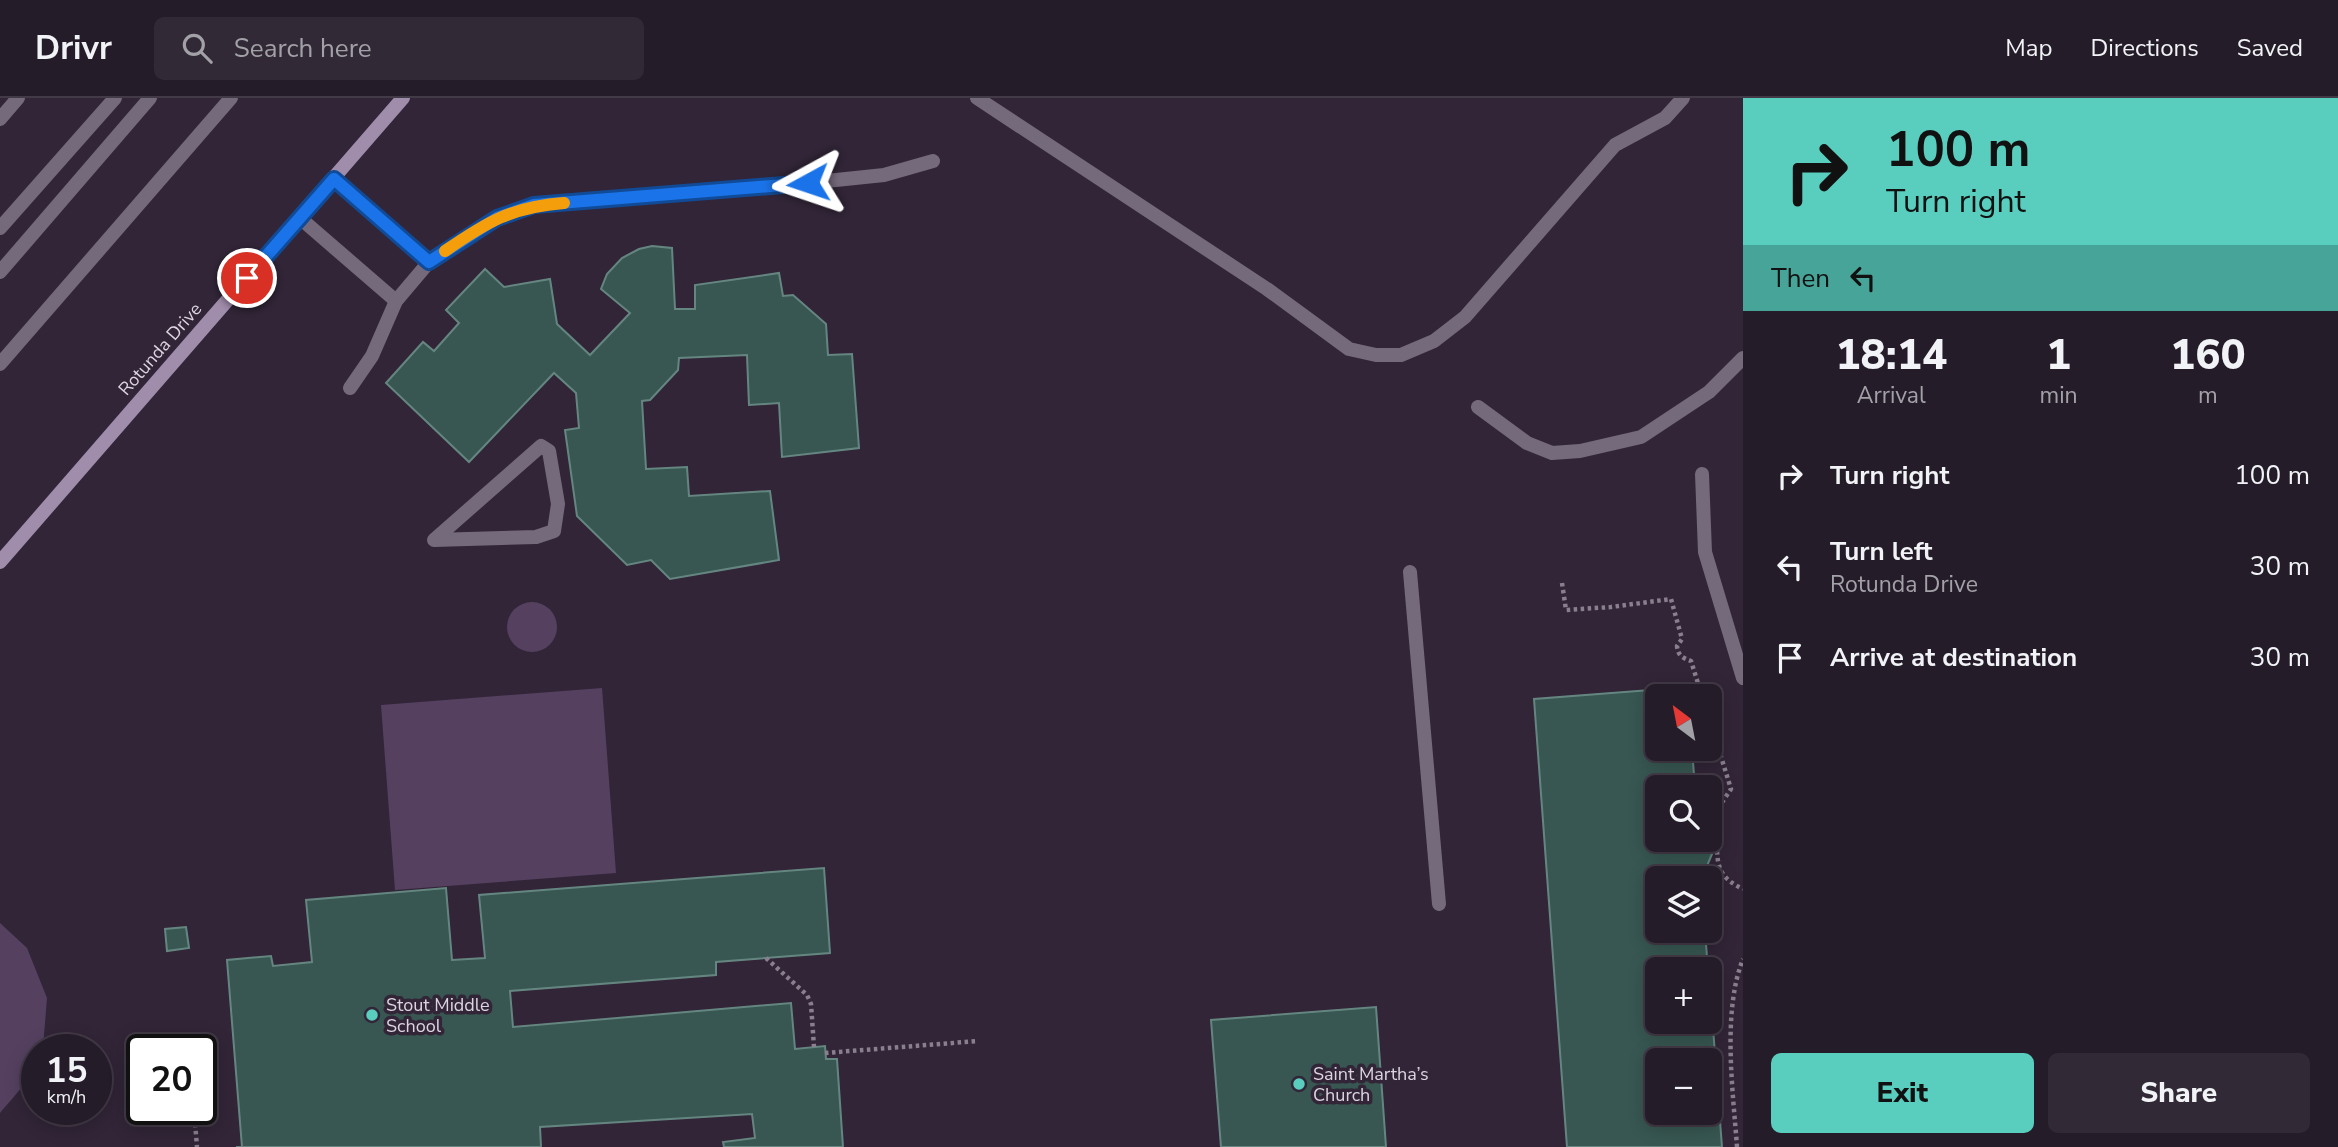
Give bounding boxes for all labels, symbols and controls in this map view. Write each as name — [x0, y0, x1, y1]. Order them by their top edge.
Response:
search box — [154, 17, 644, 80]
text: Drivr — [35, 26, 112, 71]
icon: search — [178, 29, 216, 67]
text: Search here — [234, 31, 372, 66]
text: Map — [2005, 32, 2052, 64]
text: Directions — [2090, 32, 2199, 64]
text: Saved — [2237, 32, 2303, 64]
text: 100 m — [1886, 116, 2030, 183]
icon: right — [1771, 126, 1862, 217]
position arrow — [771, 146, 845, 220]
text: Turn right — [1886, 180, 2026, 223]
pin — [217, 248, 277, 308]
icon: arrive — [228, 259, 266, 297]
icon: left — [1844, 259, 1882, 297]
text: Then — [1771, 261, 1830, 296]
street label: Rotunda Drive — [113, 297, 207, 401]
text: 18:14 — [1835, 327, 1947, 384]
text: 1 — [2046, 327, 2071, 384]
text: 160 — [2170, 327, 2246, 384]
text: Arrival — [1857, 380, 1926, 411]
text: min — [2040, 380, 2078, 411]
text: m — [2198, 380, 2218, 411]
icon: right — [1771, 457, 1809, 495]
text: Turn right — [1830, 458, 1949, 493]
text: 100 m — [2234, 458, 2310, 493]
text: Turn left — [1830, 534, 1933, 569]
icon: left — [1771, 548, 1809, 586]
text: 30 m — [2250, 549, 2310, 584]
text: Rotunda Drive — [1830, 569, 1978, 600]
icon: arrive — [1771, 639, 1809, 677]
text: Arrive at destination — [1830, 640, 2077, 675]
text: 30 m — [2250, 640, 2310, 675]
north arrow — [1645, 684, 1722, 761]
map controls — [1645, 684, 1722, 1125]
button: search — [1645, 775, 1722, 852]
button: layers — [1645, 866, 1722, 943]
button: + — [1645, 957, 1722, 1034]
place label: Stout Middle School — [386, 993, 490, 1038]
marker: Stout Middle School — [364, 1007, 380, 1023]
speed limit sign: 20 — [126, 1034, 217, 1125]
text: 15 — [45, 1047, 88, 1094]
button: − — [1645, 1048, 1722, 1125]
button: Exit — [1771, 1053, 2034, 1133]
button: Share — [2048, 1053, 2310, 1133]
place label: Saint Martha’s Church — [1313, 1062, 1429, 1107]
marker: Saint Martha’s Church — [1291, 1076, 1307, 1092]
text: km/h — [47, 1085, 86, 1109]

